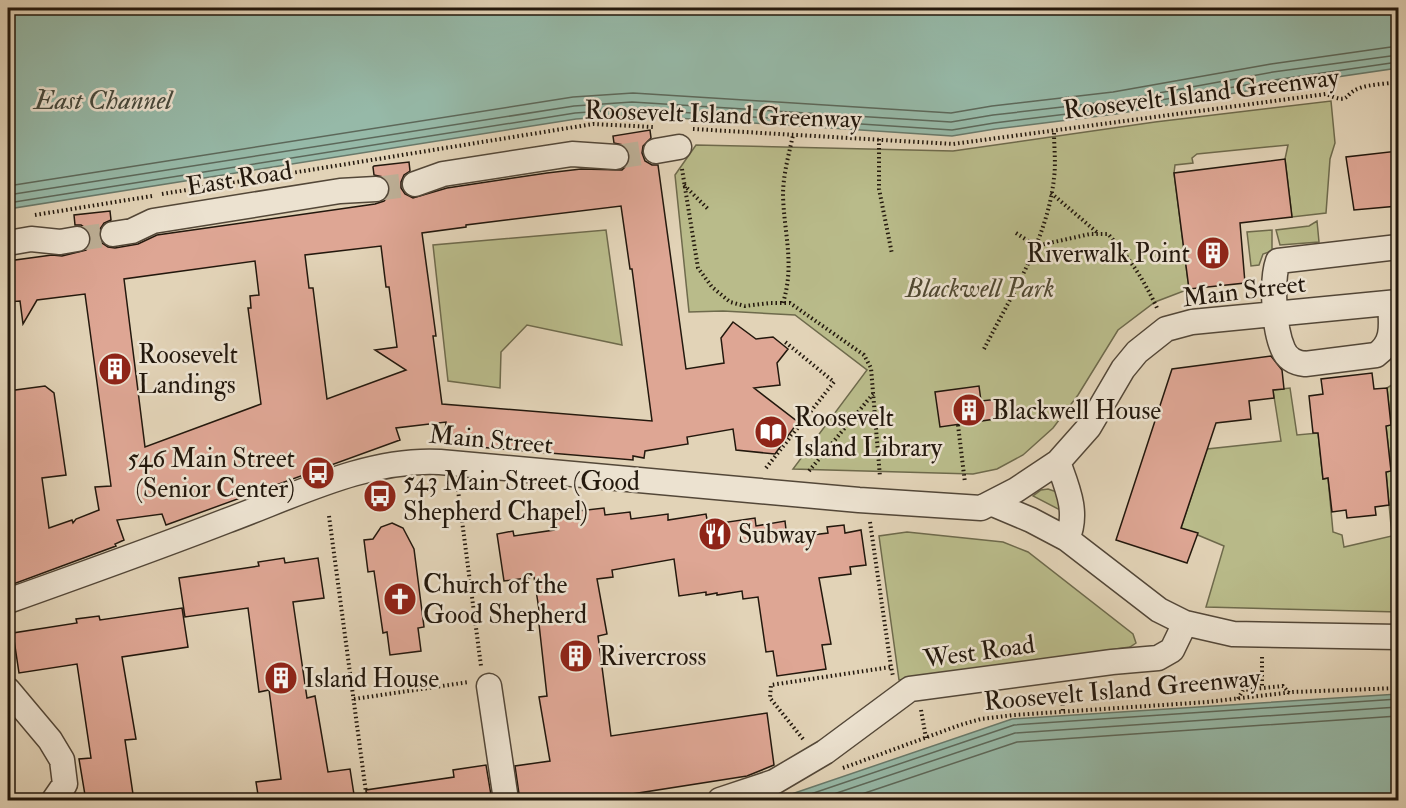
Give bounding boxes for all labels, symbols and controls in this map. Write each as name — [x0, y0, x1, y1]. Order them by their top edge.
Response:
street label: Roosevelt Island Greenway — [1061, 61, 1341, 127]
water label: East Channel — [32, 84, 175, 117]
street label: Roosevelt Island Greenway — [584, 94, 863, 136]
street label: East Road — [184, 155, 294, 203]
building icon: Riverwalk Point — [1195, 235, 1231, 271]
place label: Riverwalk Point — [1026, 238, 1190, 270]
street label: Main Street — [1181, 268, 1308, 314]
park label: Blackwell Park — [904, 273, 1054, 305]
place label: Roosevelt Landings — [138, 339, 238, 401]
building icon: Roosevelt Landings — [97, 351, 133, 387]
building icon: Blackwell House — [951, 392, 987, 428]
place label: Blackwell House — [992, 395, 1161, 427]
place label: Roosevelt Island Library — [794, 402, 943, 464]
library icon: Roosevelt Island Library — [753, 414, 789, 450]
street label: Main Street — [428, 419, 554, 461]
place label: 546 Main Street (Senior Center) — [127, 443, 295, 505]
bus stop icon: 546 Main Street (Senior Center) — [300, 455, 336, 491]
place label: 543 Main Street (Good Shepherd Chapel) — [403, 466, 640, 529]
bus stop icon: 543 Main Street (Good Shepherd Chapel) — [362, 478, 398, 514]
restaurant icon: Subway — [697, 516, 733, 552]
place label: Subway — [738, 519, 817, 551]
place label: Church of the Good Shepherd — [423, 569, 587, 632]
church icon: Church of the Good Shepherd — [382, 581, 418, 617]
street label: West Road — [920, 628, 1037, 676]
building icon: Rivercross — [558, 638, 594, 674]
place label: Rivercross — [599, 641, 706, 673]
building icon: Island House — [263, 660, 299, 696]
street label: Roosevelt Island Greenway — [982, 662, 1262, 718]
place label: Island House — [304, 663, 439, 695]

